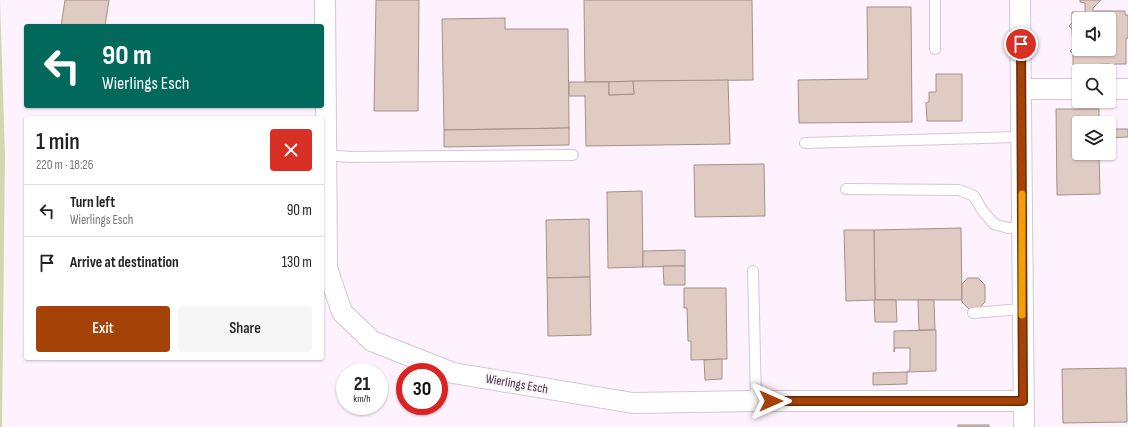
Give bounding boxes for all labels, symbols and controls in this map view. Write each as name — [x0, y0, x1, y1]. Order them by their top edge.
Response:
map controls — [1072, 12, 1116, 160]
button: sound — [1072, 12, 1116, 56]
pin — [1004, 27, 1038, 61]
icon: arrive — [1010, 33, 1032, 55]
text: 90 m — [102, 39, 152, 72]
icon: left — [36, 40, 88, 92]
button: search — [1072, 64, 1116, 108]
text: Wierlings Esch — [102, 73, 190, 94]
button: layers — [1072, 116, 1116, 160]
text: 1 min — [36, 127, 80, 156]
button: close — [270, 129, 312, 171]
text: 220 m · 18:26 — [36, 157, 93, 173]
text: Turn left — [70, 193, 115, 212]
icon: left — [36, 200, 58, 222]
text: 90 m — [287, 201, 312, 220]
text: Wierlings Esch — [70, 212, 133, 228]
icon: arrive — [36, 252, 58, 274]
text: Arrive at destination — [70, 253, 179, 272]
text: 130 m — [282, 253, 312, 272]
button: Exit — [36, 306, 170, 352]
button: Share — [178, 306, 312, 352]
speed limit sign: 30 — [396, 363, 448, 415]
street label: Wierlings Esch — [484, 371, 549, 397]
text: 21 — [354, 372, 370, 396]
position arrow — [750, 380, 792, 422]
text: km/h — [353, 393, 371, 405]

